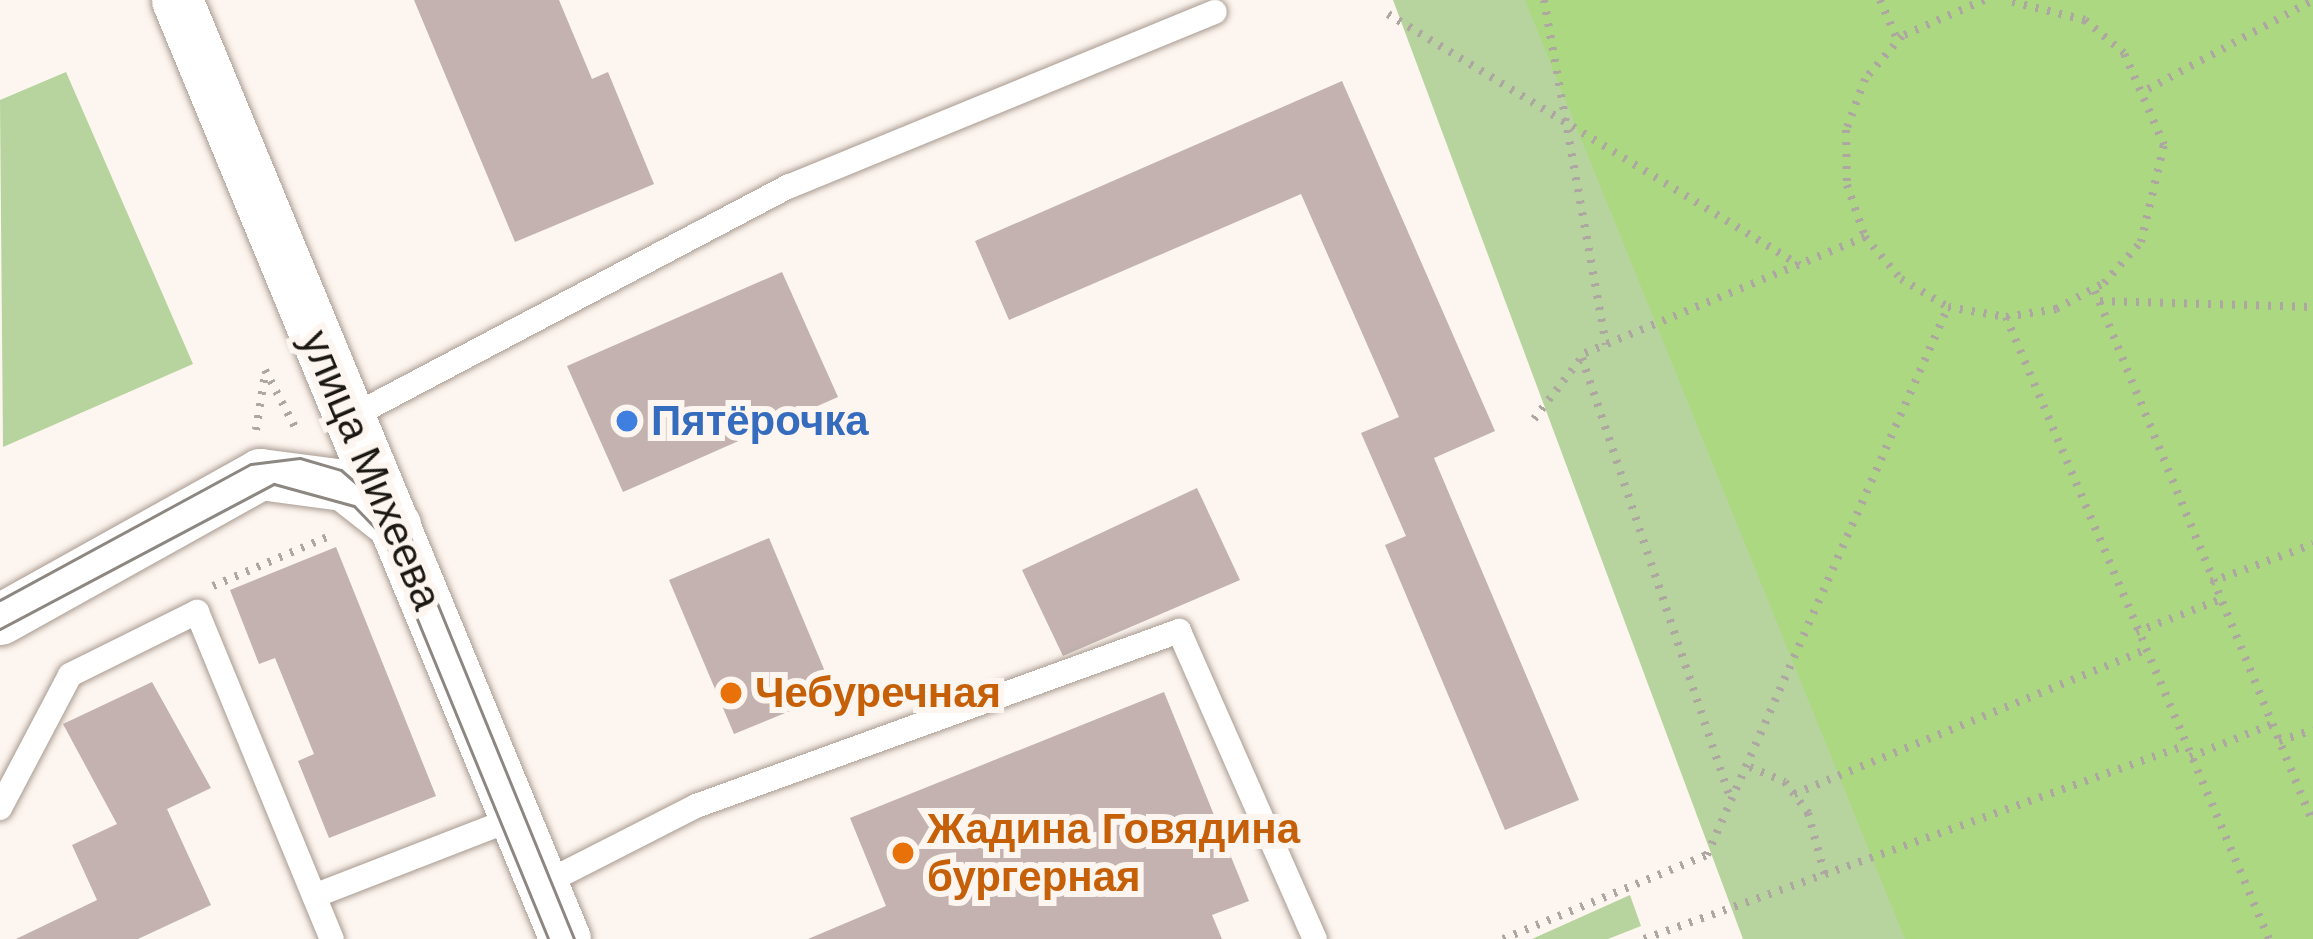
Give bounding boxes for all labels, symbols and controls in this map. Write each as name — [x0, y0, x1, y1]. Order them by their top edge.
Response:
street label: улица Михеева — [290, 323, 452, 617]
place label: Пятёрочка — [651, 396, 869, 446]
marker: Пятёрочка — [614, 408, 640, 434]
place label: Чебуречная — [755, 668, 1001, 718]
marker: Чебуречная — [718, 680, 744, 706]
place label: Жадина Говядина бургерная — [927, 804, 1300, 902]
marker: Жадина Говядина бургерная — [890, 840, 916, 866]

